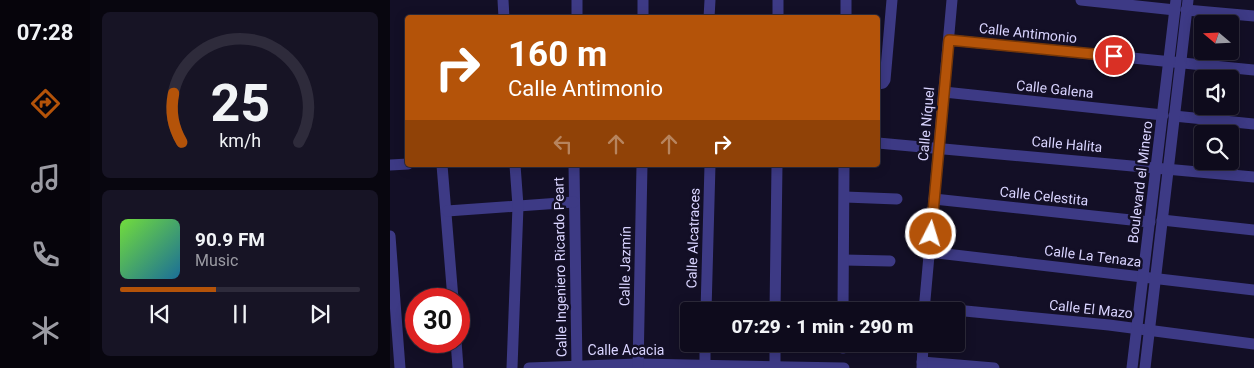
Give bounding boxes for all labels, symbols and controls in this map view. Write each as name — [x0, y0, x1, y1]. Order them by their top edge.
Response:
north arrow — [1194, 15, 1239, 60]
map controls — [1194, 15, 1239, 170]
text: 07:28 — [17, 20, 73, 45]
street label: Calle Antimonio — [978, 20, 1078, 46]
text: 160 m — [508, 34, 607, 75]
icon: right — [425, 35, 490, 100]
pin — [1093, 35, 1135, 77]
icon: arrive — [1100, 42, 1128, 70]
button: sound — [1194, 70, 1239, 115]
text: 25 — [210, 73, 270, 134]
text: Calle Antimonio — [508, 76, 663, 101]
street label: Calle Galena — [1015, 77, 1095, 101]
icon: directions — [28, 86, 63, 121]
street label: Calle Níquel — [915, 86, 937, 162]
street label: Boulevard el Minero — [1125, 120, 1155, 244]
button: search — [1194, 125, 1239, 170]
text: km/h — [219, 130, 261, 151]
icon: left — [549, 130, 577, 158]
icon: ahead — [602, 130, 630, 158]
icon: ahead — [655, 130, 683, 158]
icon: right — [708, 130, 736, 158]
street label: Calle Halita — [1031, 133, 1103, 155]
icon: music — [28, 161, 63, 196]
street label: Calle Ingeniero Ricardo Peart — [550, 176, 570, 357]
street label: Calle Celestita — [999, 183, 1089, 209]
street label: Calle Alcatraces — [683, 187, 703, 289]
position arrow — [904, 207, 956, 259]
street label: Calle Jazmín — [616, 226, 634, 306]
text: 90.9 FM — [195, 228, 265, 251]
icon: phone — [28, 237, 63, 272]
street label: Calle La Tenaza — [1043, 242, 1143, 270]
text: Music — [195, 251, 238, 270]
speed limit sign: 30 — [405, 288, 470, 353]
street label: Calle El Mazo — [1048, 297, 1134, 321]
icon: previous — [146, 300, 174, 328]
icon: pause — [226, 300, 254, 328]
icon: next — [306, 300, 334, 328]
icon: climate — [28, 313, 63, 348]
text: 07:29 · 1 min · 290 m — [731, 315, 914, 338]
street label: Calle Acacia — [588, 342, 664, 358]

